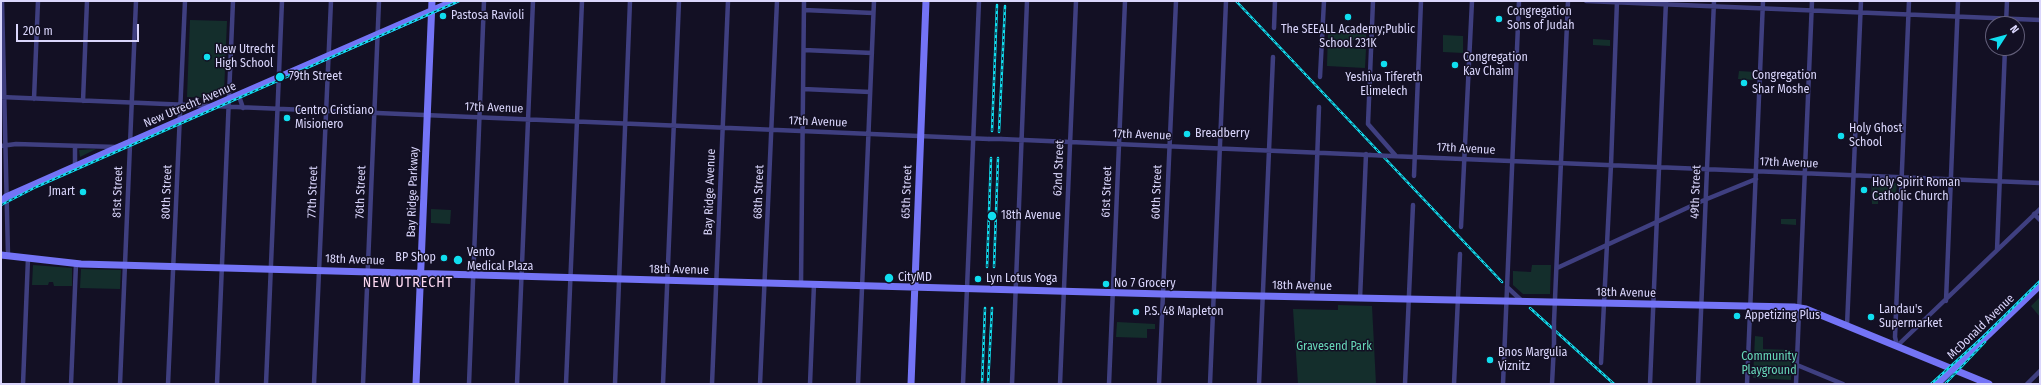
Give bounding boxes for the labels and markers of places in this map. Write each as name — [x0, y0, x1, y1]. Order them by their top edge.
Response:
place label: Congregation Sons of Judah — [1507, 5, 1575, 33]
place label: Pastosa Ravioli — [451, 9, 524, 23]
marker: Pastosa Ravioli — [438, 11, 448, 21]
marker: The SEEALL Academy;Public School 231K — [1343, 12, 1353, 22]
marker: Congregation Sons of Judah — [1494, 14, 1504, 24]
place label: The SEEALL Academy;Public School 231K — [1281, 23, 1415, 51]
place label: New Utrecht High School — [215, 43, 275, 71]
place label: Congregation Kav Chaim — [1463, 51, 1528, 79]
marker: New Utrecht High School — [202, 52, 212, 62]
marker: Yeshiva Tifereth Elimelech — [1379, 59, 1389, 69]
marker: Congregation Kav Chaim — [1450, 60, 1460, 70]
place label: Congregation Shar Moshe — [1752, 69, 1817, 97]
place label: 79th Street — [289, 70, 342, 84]
marker: 79th Street — [274, 71, 286, 83]
place label: Yeshiva Tifereth Elimelech — [1345, 71, 1423, 99]
marker: Congregation Shar Moshe — [1739, 78, 1749, 88]
place label: Centro Cristiano Misionero — [295, 104, 374, 132]
marker: Centro Cristiano Misionero — [282, 113, 292, 123]
place label: Holy Ghost School — [1849, 122, 1902, 150]
place label: Breadberry — [1195, 127, 1250, 141]
marker: Breadberry — [1182, 129, 1192, 139]
marker: Holy Ghost School — [1836, 131, 1846, 141]
place label: Holy Spirit Roman Catholic Church — [1872, 176, 1960, 204]
place label: Jmart — [49, 185, 75, 199]
marker: Holy Spirit Roman Catholic Church — [1859, 185, 1869, 195]
marker: Jmart — [78, 187, 88, 197]
place label: 18th Avenue — [1001, 209, 1061, 223]
marker: 18th Avenue — [986, 210, 998, 222]
place label: Vento Medical Plaza — [467, 246, 533, 274]
place label: BP Shop — [395, 251, 436, 265]
marker: BP Shop — [439, 253, 449, 263]
marker: Vento Medical Plaza — [452, 254, 464, 266]
place label: CityMD — [898, 271, 932, 285]
marker: CityMD — [883, 272, 895, 284]
place label: Lyn Lotus Yoga — [986, 272, 1057, 286]
marker: Lyn Lotus Yoga — [973, 274, 983, 284]
place label: No 7 Grocery — [1114, 277, 1176, 291]
marker: No 7 Grocery — [1101, 279, 1111, 289]
place label: Landau's Supermarket — [1879, 303, 1942, 331]
place label: P.S. 48 Mapleton — [1144, 305, 1224, 319]
marker: P.S. 48 Mapleton — [1131, 307, 1141, 317]
place label: Appetizing Plus — [1745, 309, 1820, 323]
marker: Appetizing Plus — [1732, 311, 1742, 321]
marker: Landau's Supermarket — [1866, 312, 1876, 322]
place label: Bnos Margulia Viznitz — [1498, 346, 1567, 374]
marker: Bnos Margulia Viznitz — [1485, 355, 1495, 365]

